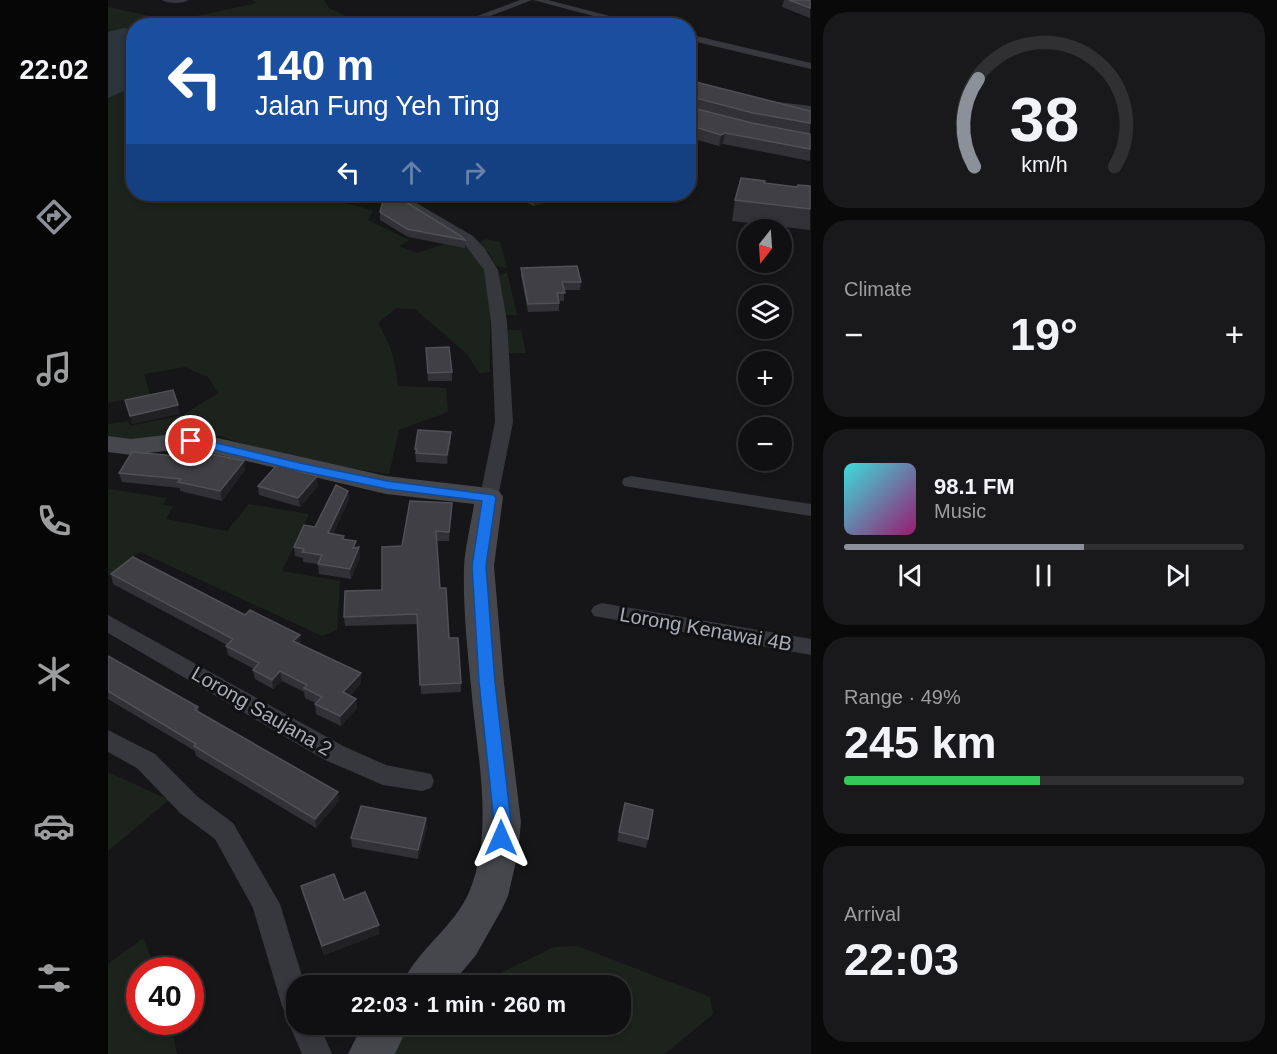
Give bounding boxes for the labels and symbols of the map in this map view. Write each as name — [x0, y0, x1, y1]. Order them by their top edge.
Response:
north arrow — [738, 219, 792, 273]
pin — [165, 415, 216, 466]
street label: Lorong Kenawai 4B — [618, 603, 794, 655]
street label: Lorong Saujana 2 — [188, 662, 336, 760]
position arrow — [469, 806, 533, 870]
speed limit sign: 40 — [126, 957, 204, 1035]

